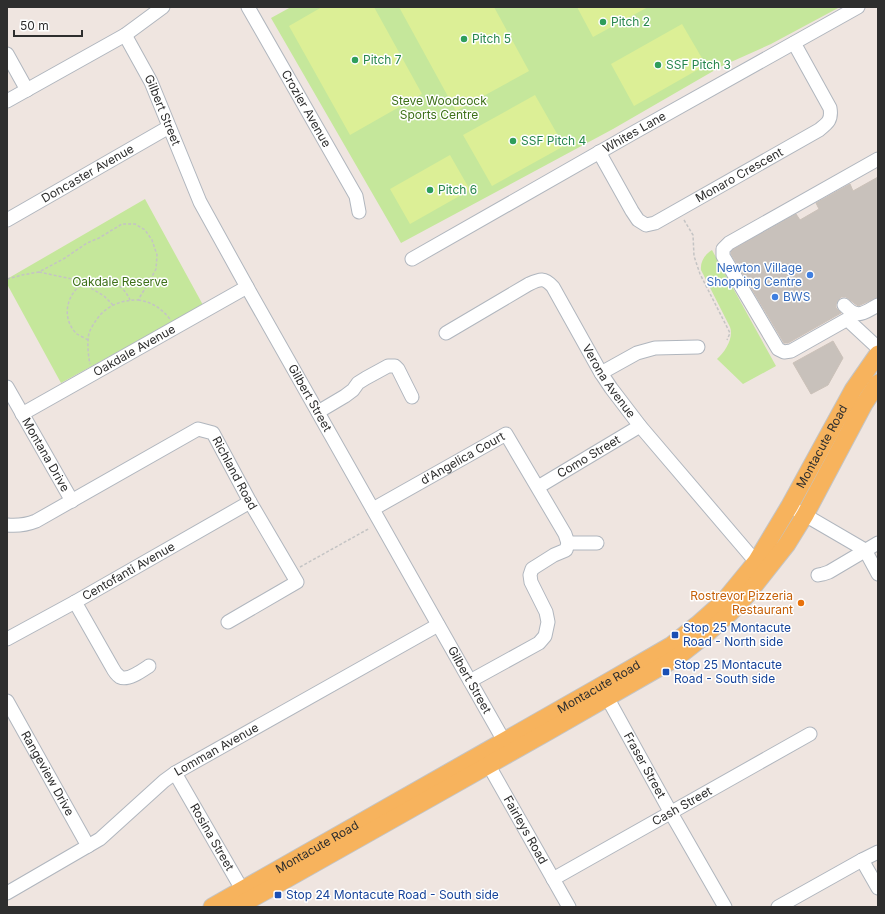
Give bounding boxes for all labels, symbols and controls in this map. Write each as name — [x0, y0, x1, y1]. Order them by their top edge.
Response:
scale bar — [14, 12, 82, 38]
place label: Pitch 2 — [611, 14, 650, 29]
marker: Pitch 2 — [598, 17, 608, 27]
text: 50 m — [20, 18, 49, 33]
place label: Pitch 5 — [472, 31, 511, 46]
marker: Pitch 5 — [459, 34, 469, 44]
place label: Pitch 7 — [363, 52, 402, 67]
marker: Pitch 7 — [350, 55, 360, 65]
place label: SSF Pitch 3 — [666, 57, 731, 72]
marker: SSF Pitch 3 — [653, 60, 663, 70]
street label: Crozier Avenue — [278, 67, 335, 150]
street label: Gilbert Street — [141, 72, 184, 147]
park label: Steve Woodcock Sports Centre — [391, 93, 487, 122]
street label: Whites Lane — [600, 108, 668, 156]
place label: SSF Pitch 4 — [521, 133, 587, 148]
marker: SSF Pitch 4 — [508, 136, 518, 146]
street label: Doncaster Avenue — [39, 141, 136, 206]
street label: Monaro Crescent — [693, 144, 786, 205]
place label: Pitch 6 — [438, 182, 477, 197]
marker: Pitch 6 — [425, 185, 435, 195]
place label: Newton Village Shopping Centre — [706, 260, 802, 289]
marker: Newton Village Shopping Centre — [805, 270, 815, 280]
park label: Oakdale Reserve — [72, 274, 168, 289]
place label: BWS — [783, 289, 811, 304]
marker: BWS — [770, 292, 780, 302]
street label: Oakdale Avenue — [90, 321, 178, 379]
street label: Verona Avenue — [579, 341, 639, 421]
street label: Gilbert Street — [285, 361, 335, 434]
street label: Montacute Road — [793, 402, 851, 491]
street label: Montana Drive — [19, 415, 73, 494]
street label: d'Angelica Court — [418, 428, 507, 488]
street label: Como Street — [554, 432, 623, 481]
street label: Richland Road — [209, 434, 261, 512]
street label: Centofanti Avenue — [79, 539, 177, 603]
place label: Rostrevor Pizzeria Restaurant — [690, 588, 793, 617]
marker: Rostrevor Pizzeria Restaurant — [796, 598, 806, 608]
place label: Stop 25 Montacute Road - North side — [683, 620, 791, 649]
marker: Stop 25 Montacute Road - North side — [670, 630, 680, 640]
street label: Gilbert Street — [445, 643, 495, 716]
street label: Montacute Road — [555, 657, 643, 716]
place label: Stop 25 Montacute Road - South side — [674, 657, 782, 686]
marker: Stop 25 Montacute Road - South side — [661, 667, 671, 677]
street label: Lomman Avenue — [171, 720, 261, 779]
street label: Rangeview Drive — [18, 728, 78, 818]
street label: Fraser Street — [621, 729, 669, 801]
street label: Cash Street — [649, 783, 714, 829]
street label: Fairleys Road — [501, 793, 551, 867]
street label: Rosina Street — [187, 801, 238, 873]
street label: Montacute Road — [273, 817, 361, 876]
place label: Stop 24 Montacute Road - South side — [286, 887, 499, 902]
marker: Stop 24 Montacute Road - South side — [273, 890, 283, 900]

